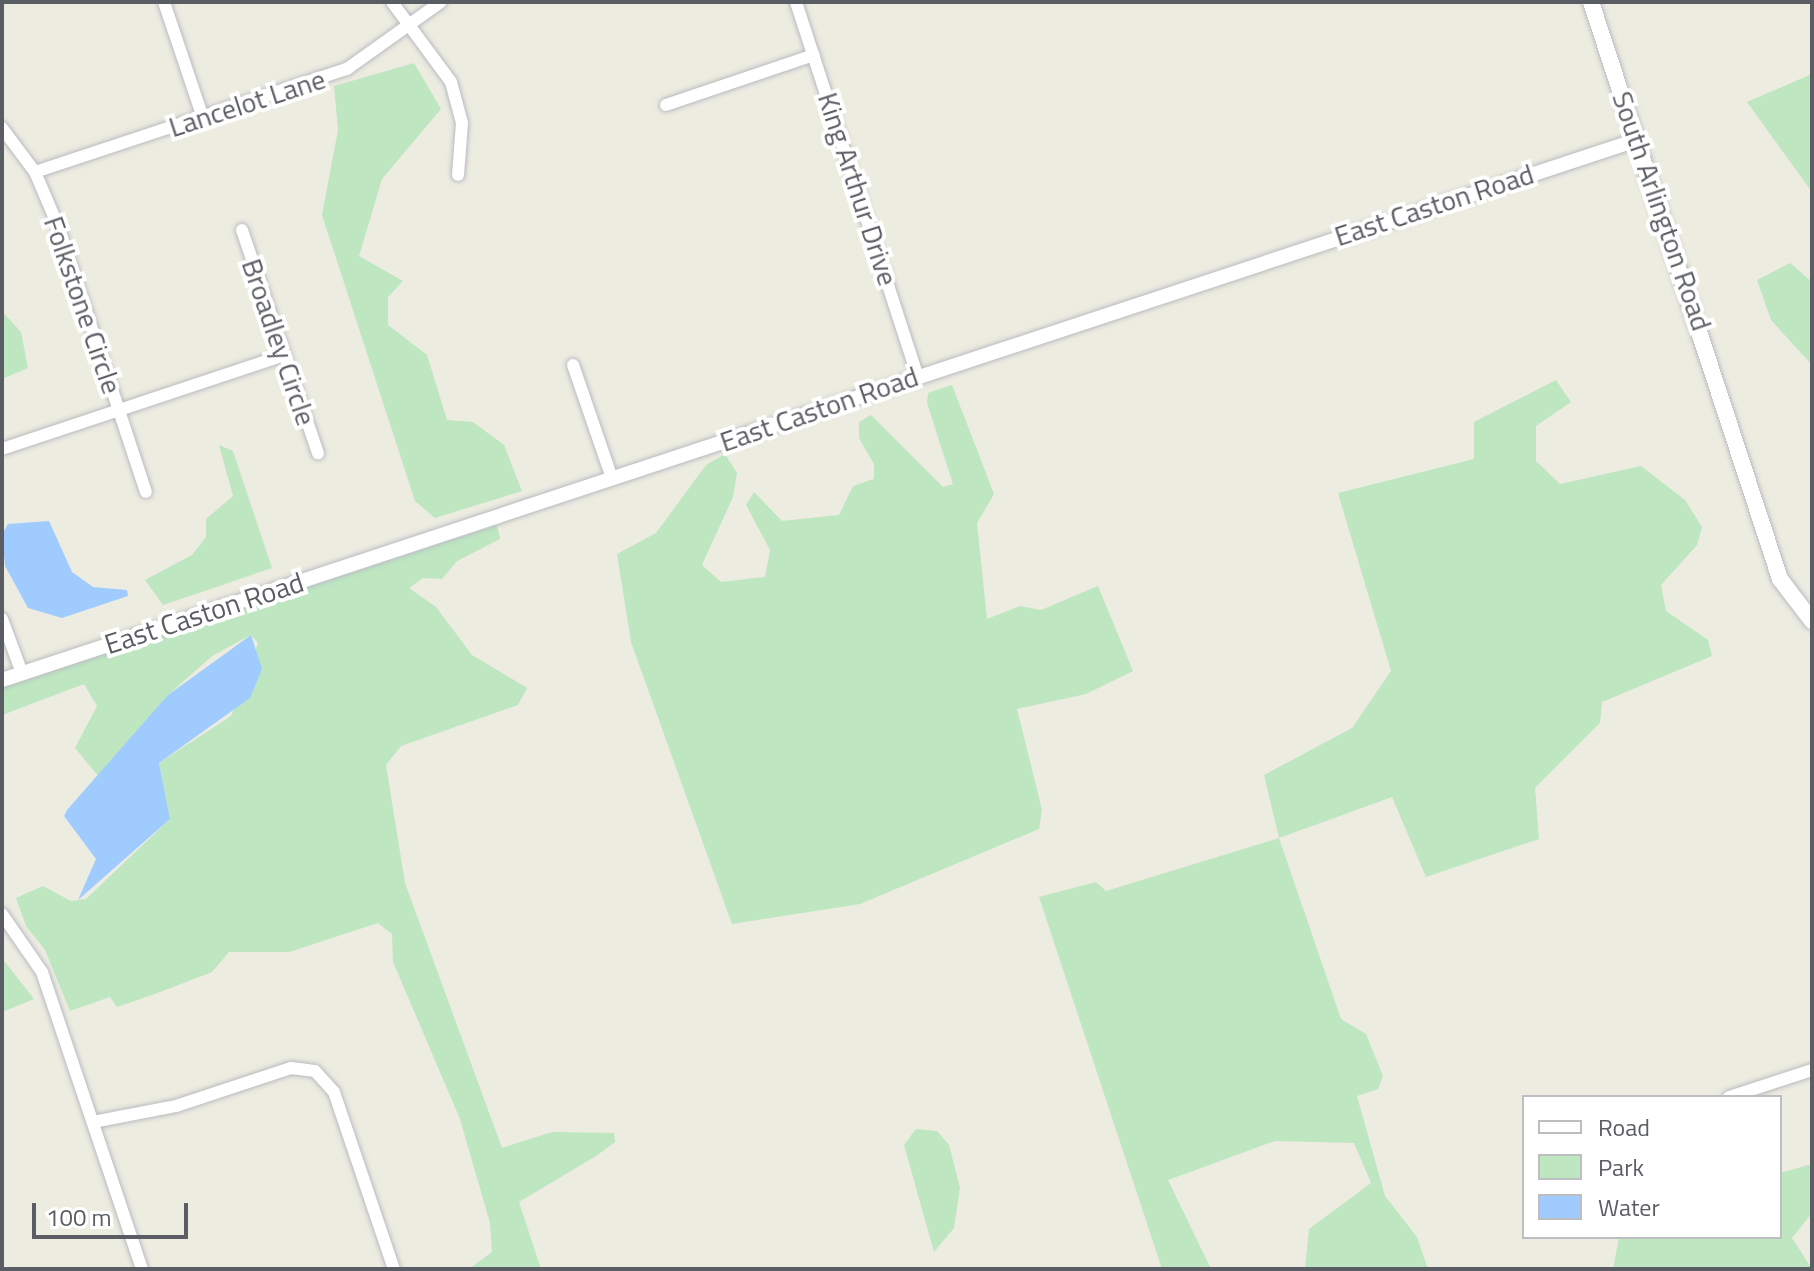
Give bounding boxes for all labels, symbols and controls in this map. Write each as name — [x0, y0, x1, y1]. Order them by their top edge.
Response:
street label: Lancelot Lane — [165, 62, 329, 144]
street label: South Arlington Road — [1605, 87, 1719, 335]
street label: King Arthur Drive — [811, 88, 905, 290]
street label: East Caston Road — [1330, 157, 1538, 253]
street label: Folkstone Circle — [37, 212, 129, 398]
street label: Broadley Circle — [235, 254, 323, 430]
street label: East Caston Road — [716, 359, 922, 459]
street label: East Caston Road — [100, 565, 308, 661]
legend — [1522, 1095, 1782, 1239]
text: Road — [1598, 1109, 1650, 1145]
text: Park — [1598, 1149, 1644, 1185]
scale bar — [36, 1187, 192, 1237]
text: Water — [1598, 1189, 1660, 1225]
text: 100 m — [46, 1199, 112, 1235]

